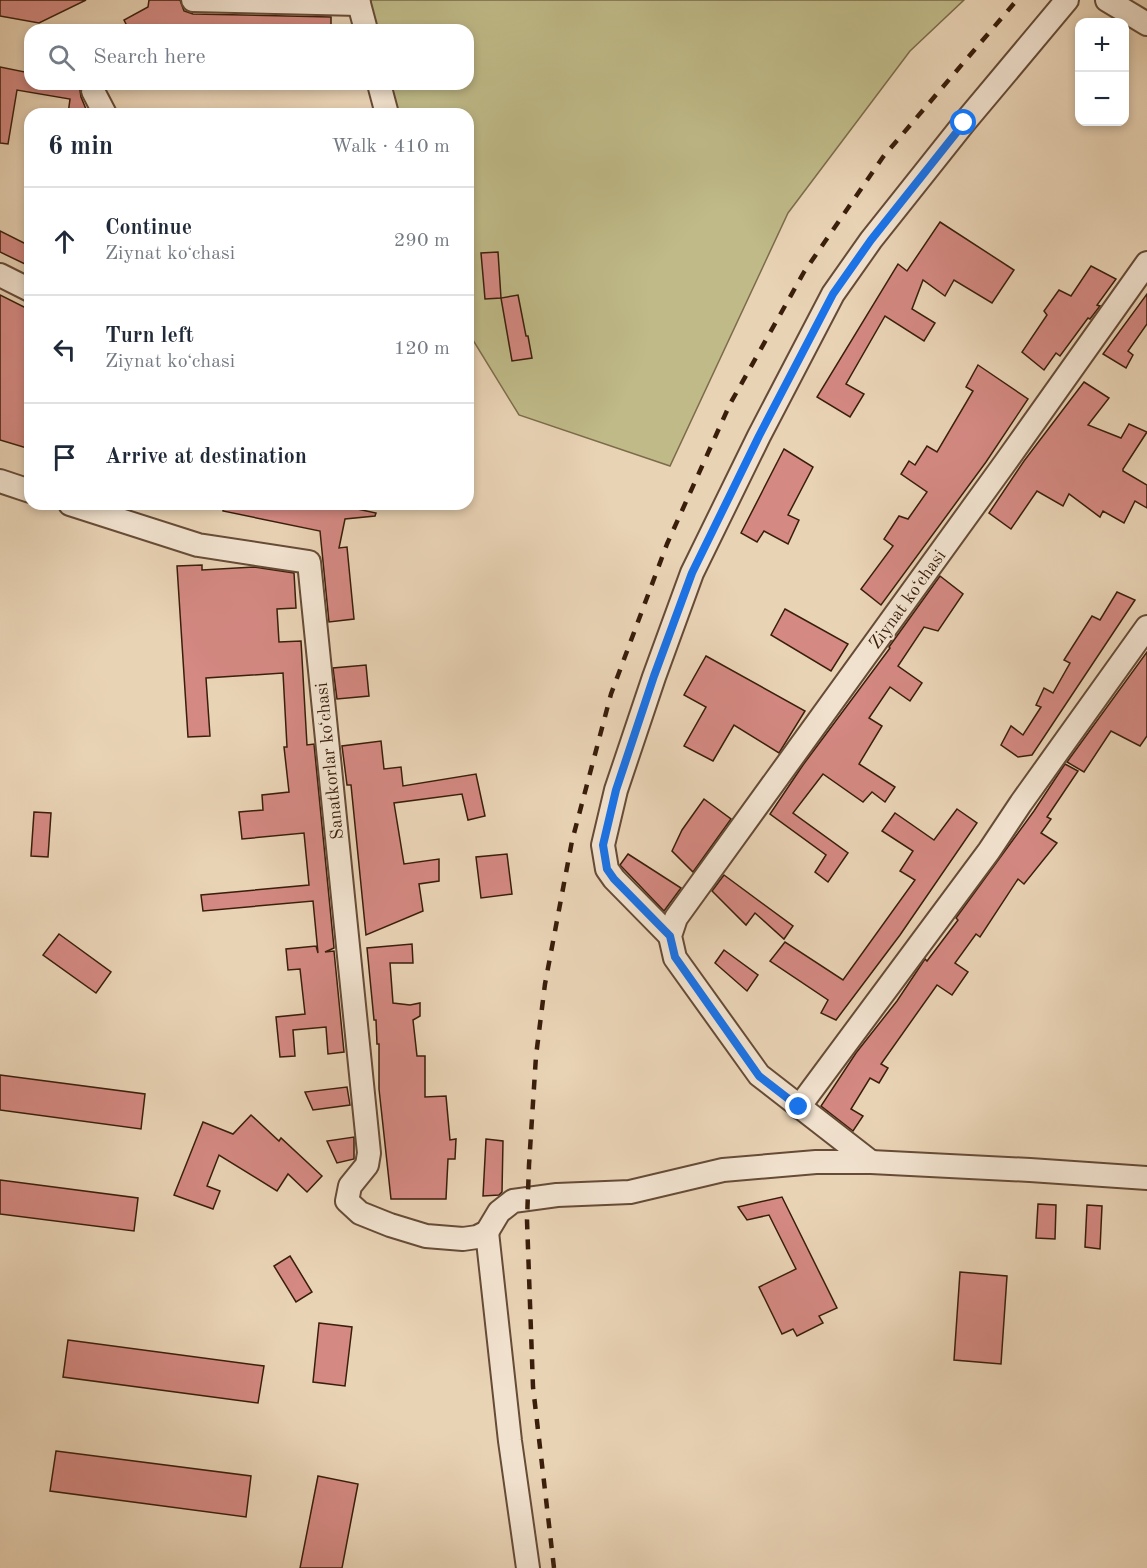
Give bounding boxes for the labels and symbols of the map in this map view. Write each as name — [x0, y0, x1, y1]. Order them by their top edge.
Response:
route start — [950, 109, 976, 135]
street label: Ziynat koʻchasi — [866, 547, 950, 652]
street label: Sanatkorlar koʻchasi — [313, 681, 347, 840]
route end — [785, 1093, 811, 1119]

